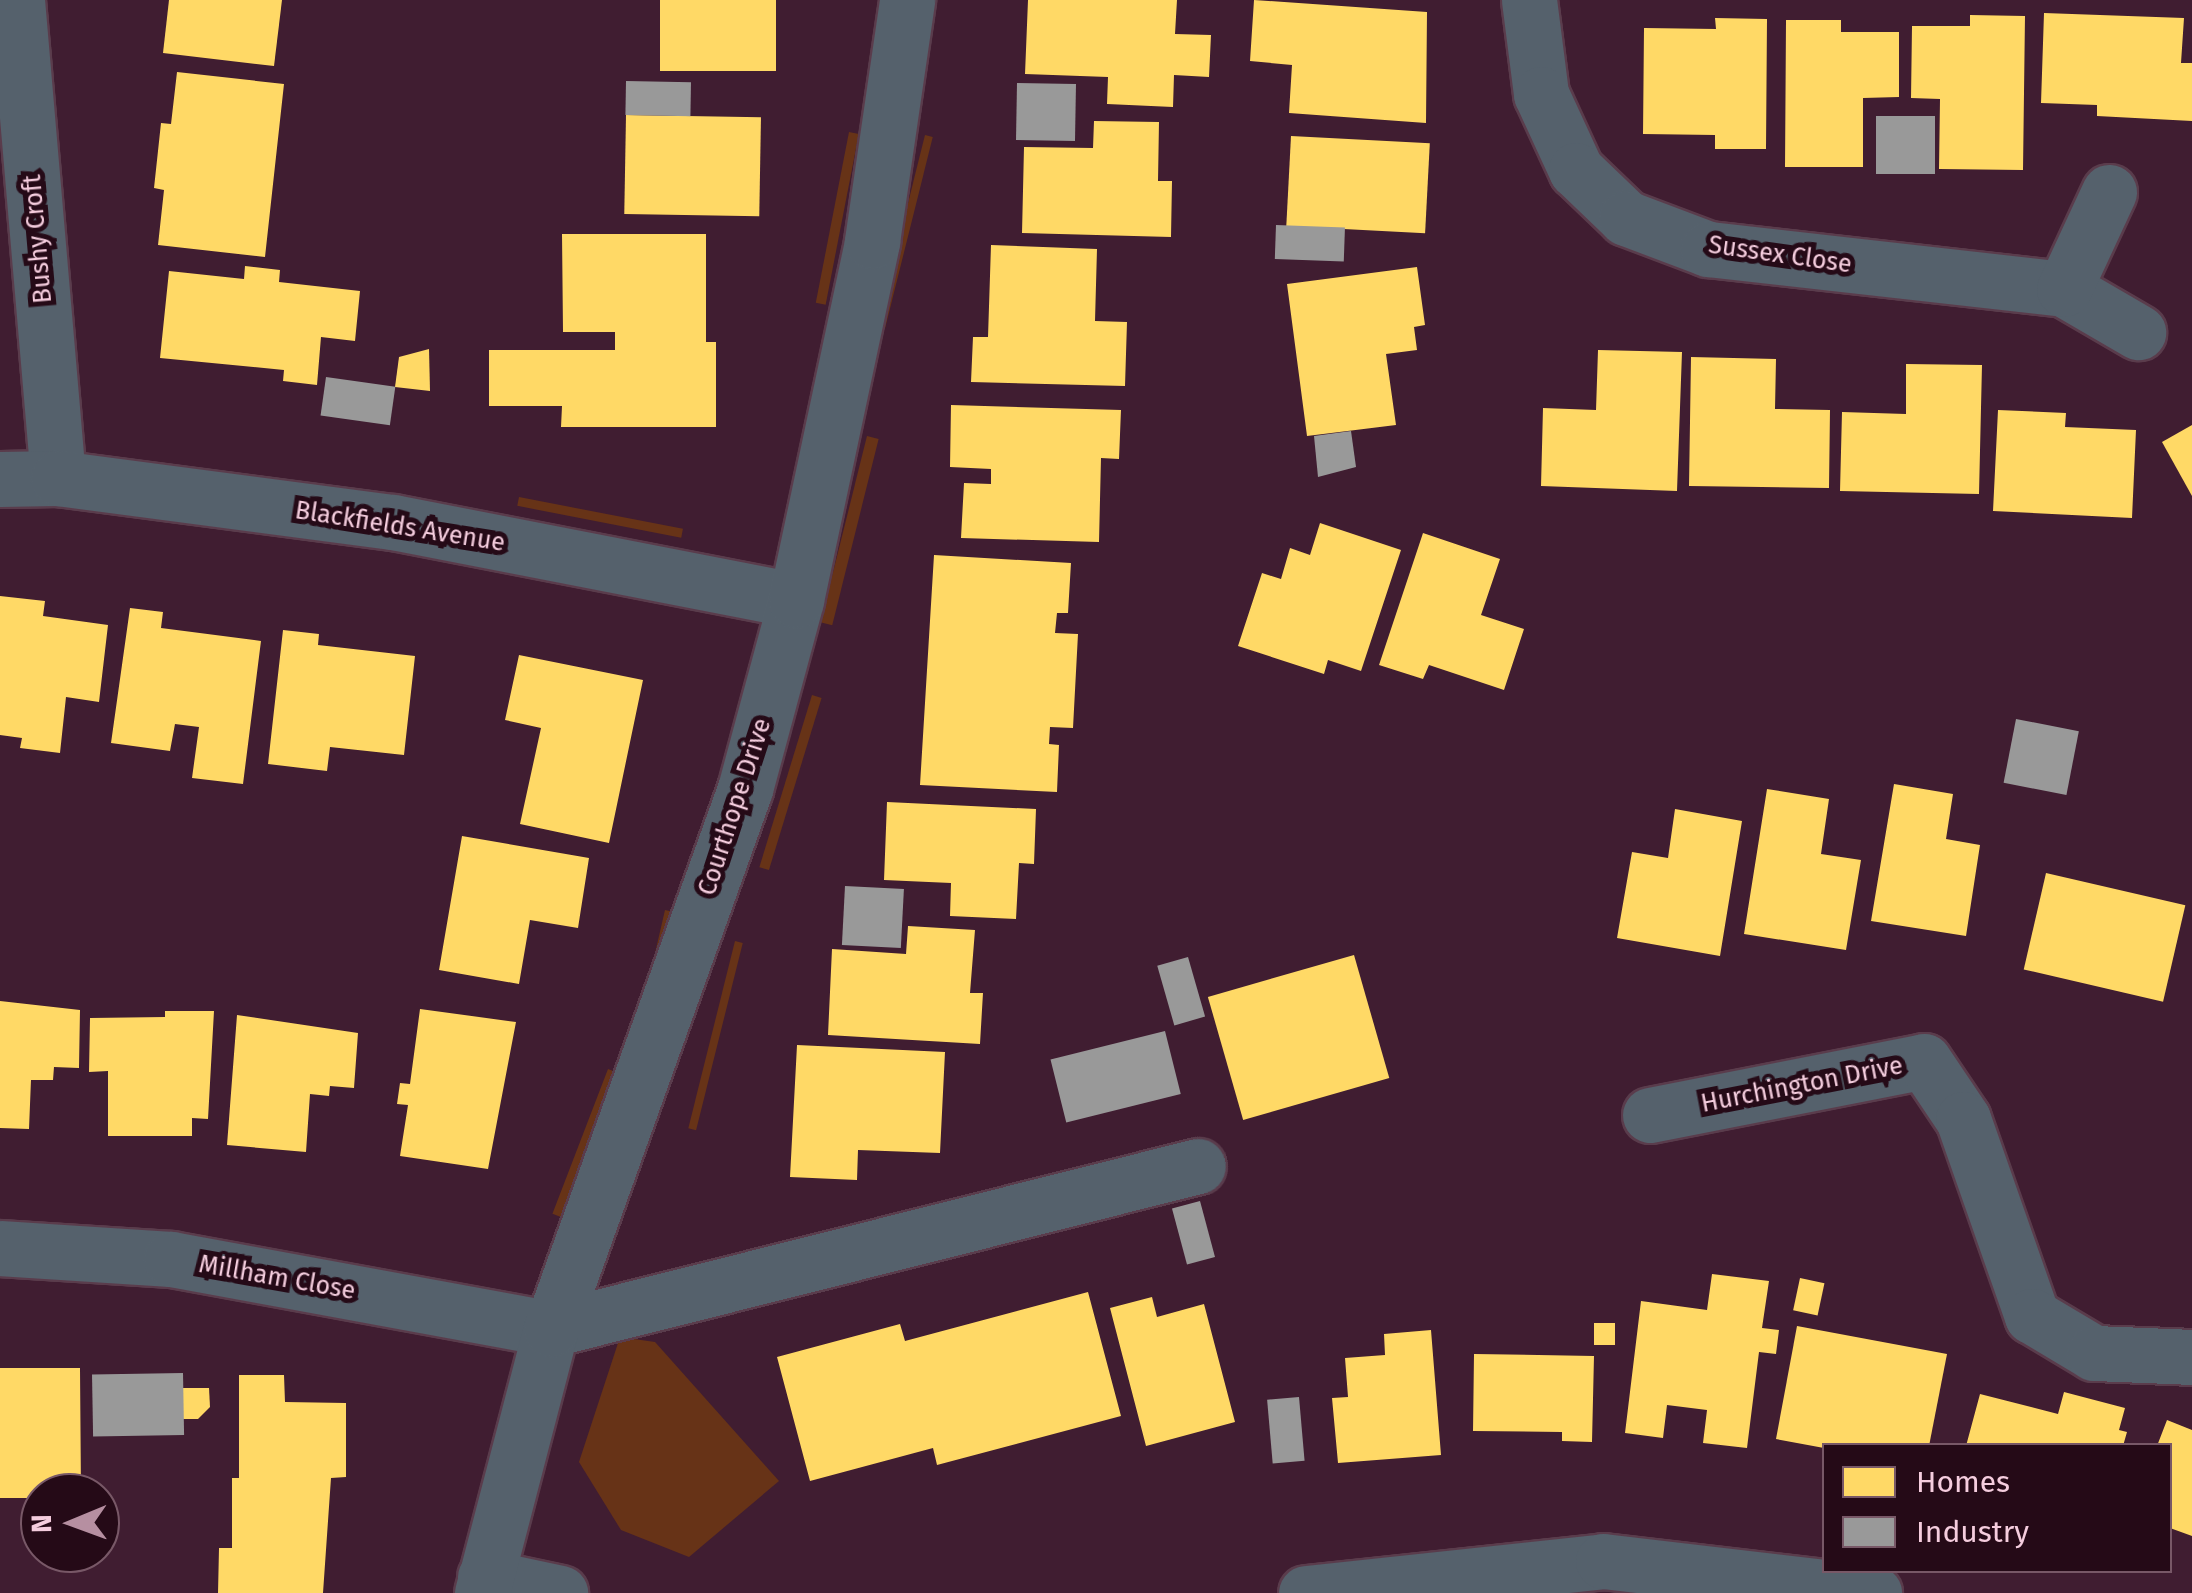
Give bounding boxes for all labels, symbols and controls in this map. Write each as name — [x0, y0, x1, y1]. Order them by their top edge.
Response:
street label: Bushy Croft — [17, 173, 59, 305]
street label: Sussex Close — [1706, 230, 1854, 280]
street label: Blackfields Avenue — [293, 496, 507, 558]
street label: Courthope Drive — [692, 715, 778, 899]
street label: Hurchington Drive — [1699, 1051, 1905, 1119]
street label: Millham Close — [196, 1249, 358, 1307]
legend — [1822, 1443, 2172, 1573]
text: Homes — [1916, 1464, 2010, 1500]
north arrow — [20, 1473, 120, 1573]
text: N — [25, 1514, 58, 1533]
text: Industry — [1916, 1514, 2029, 1550]

